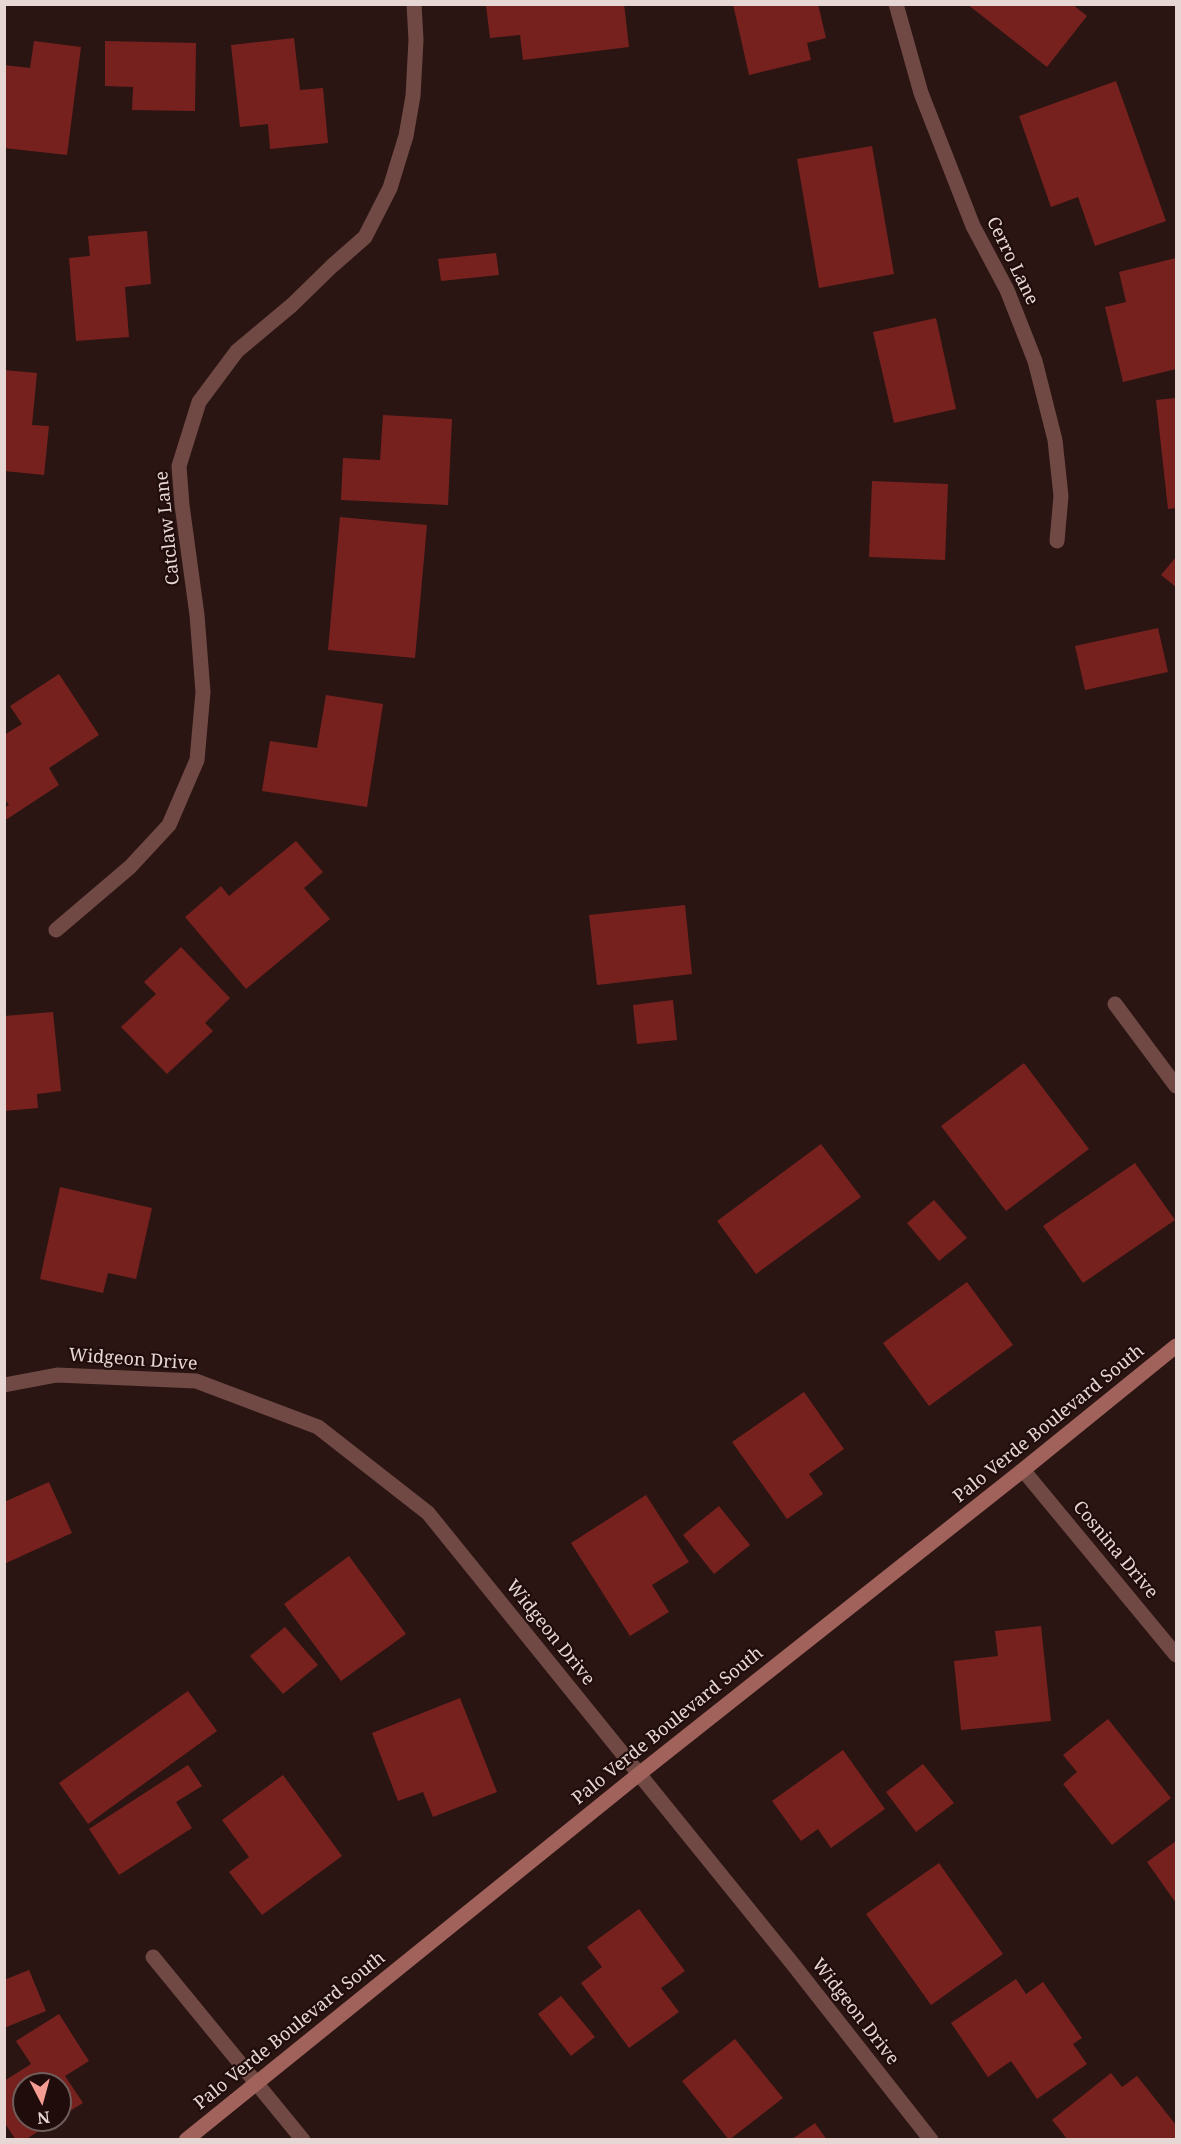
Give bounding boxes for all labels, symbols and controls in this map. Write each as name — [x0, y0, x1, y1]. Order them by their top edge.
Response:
street label: Cerro Lane — [981, 213, 1043, 309]
street label: Catclaw Lane — [151, 470, 185, 586]
street label: Palo Verde Boulevard South — [949, 1340, 1149, 1508]
street label: Widgeon Drive — [68, 1345, 198, 1375]
street label: Cosnina Drive — [1068, 1497, 1162, 1603]
street label: Widgeon Drive — [501, 1576, 599, 1690]
street label: Palo Verde Boulevard South — [568, 1642, 768, 1810]
street label: Palo Verde Boulevard South — [190, 1947, 390, 2115]
street label: Widgeon Drive — [807, 1955, 903, 2069]
north arrow — [12, 2072, 72, 2132]
text: N — [36, 2106, 51, 2130]

